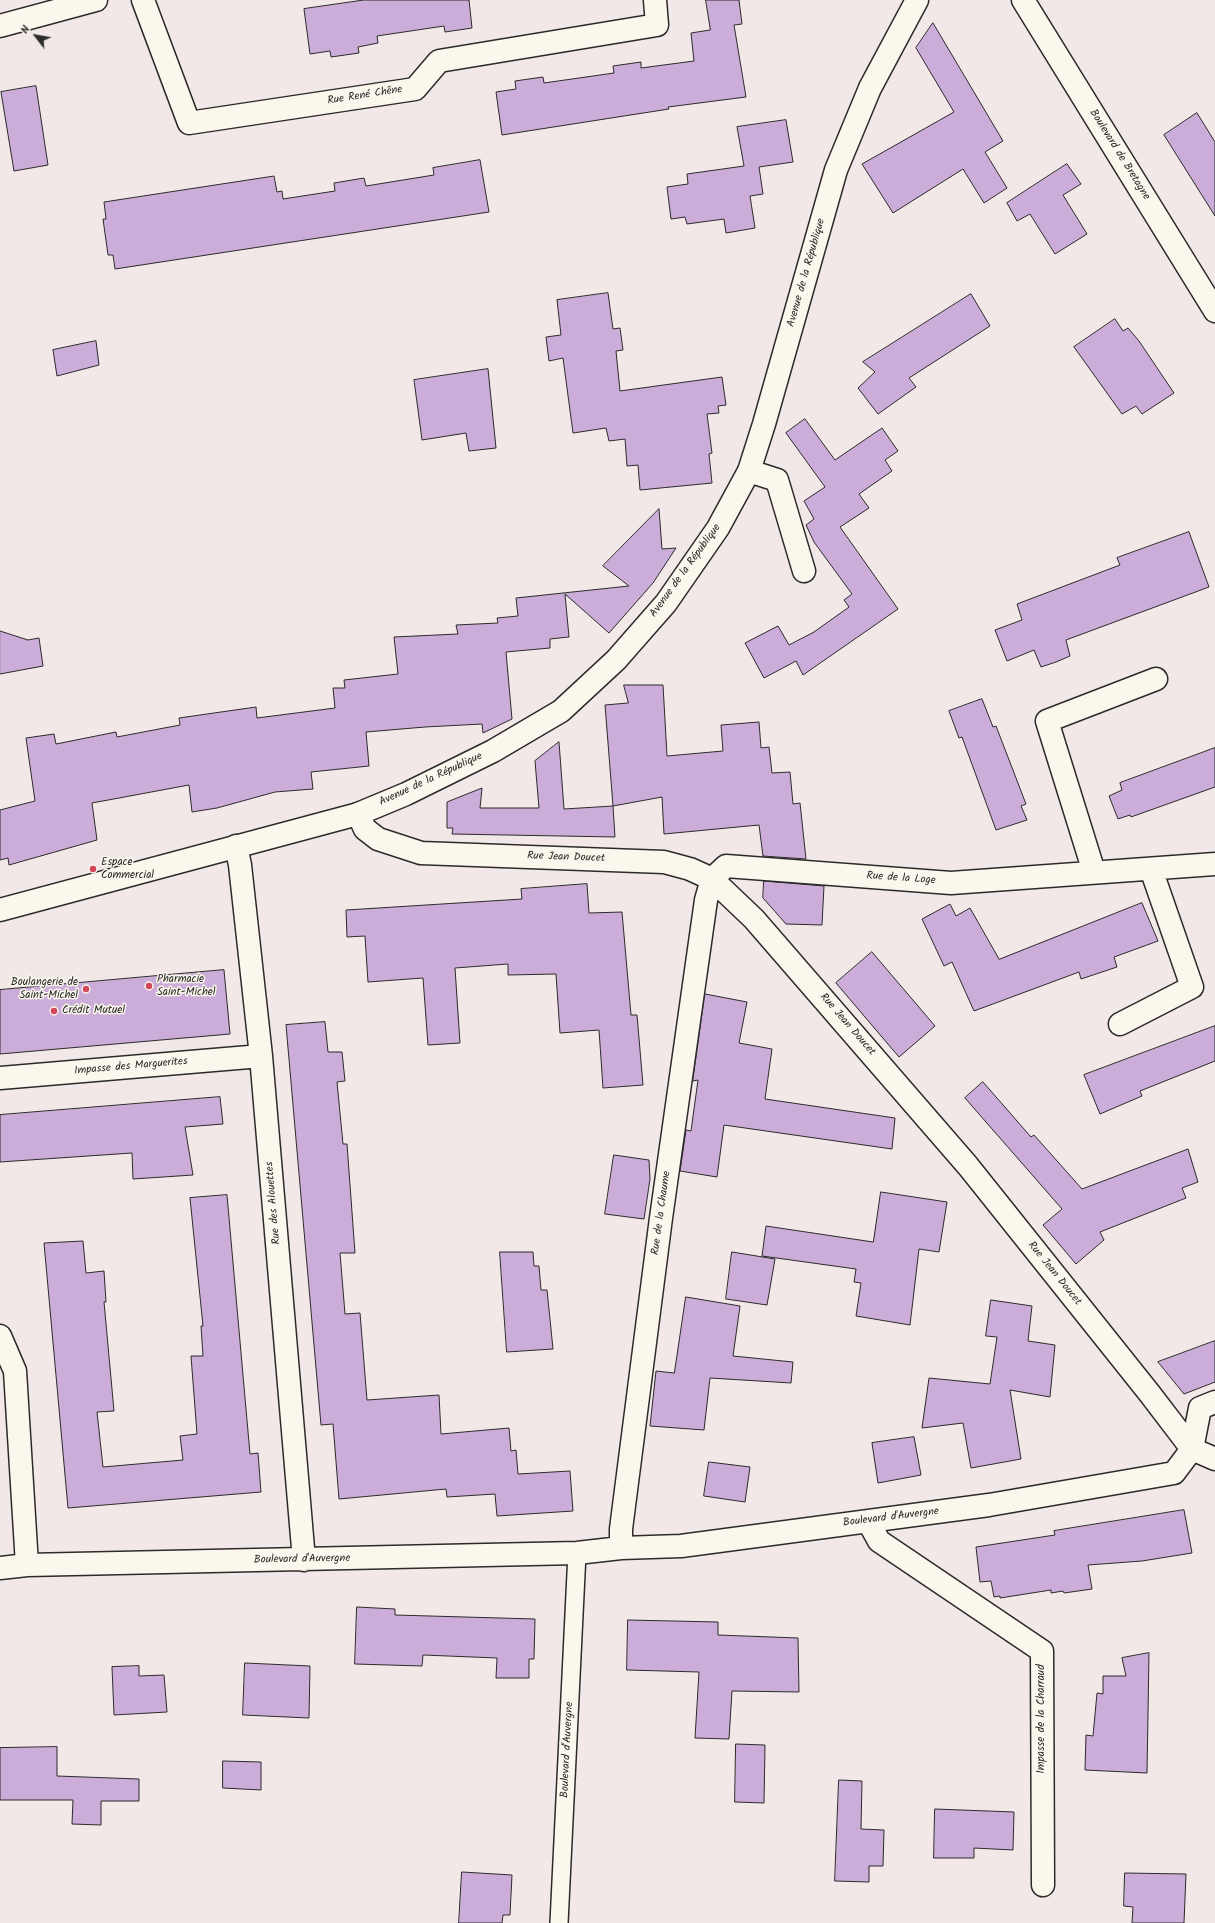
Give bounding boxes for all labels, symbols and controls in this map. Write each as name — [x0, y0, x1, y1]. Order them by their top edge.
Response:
north arrow — [16, 16, 56, 56]
text: N — [16, 22, 35, 37]
street label: Rue René Chêne — [327, 84, 403, 108]
street label: Boulevard de Bretagne — [1086, 107, 1152, 203]
street label: Avenue de la République — [785, 217, 829, 329]
street label: Avenue de la République — [648, 522, 724, 620]
street label: Avenue de la République — [377, 750, 485, 810]
street label: Rue Jean Doucet — [527, 850, 605, 866]
place label: Espace Commercial — [101, 856, 154, 882]
marker: Espace Commercial — [88, 864, 98, 874]
street label: Rue de la Loge — [866, 870, 936, 888]
place label: Pharmacie Saint-Michel — [157, 973, 216, 999]
place label: Boulangerie de Saint-Michel — [11, 976, 78, 1002]
marker: Pharmacie Saint-Michel — [144, 981, 154, 991]
marker: Boulangerie de Saint-Michel — [81, 984, 91, 994]
street label: Rue Jean Doucet — [816, 991, 878, 1059]
place label: Crédit Mutuel — [62, 1004, 125, 1018]
marker: Crédit Mutuel — [49, 1006, 59, 1016]
street label: Impasse des Marguerites — [74, 1055, 188, 1079]
street label: Rue des Alouettes — [264, 1161, 284, 1245]
street label: Rue de la Chaume — [650, 1170, 674, 1256]
street label: Rue Jean Doucet — [1024, 1240, 1084, 1308]
street label: Boulevard d'Auvergne — [842, 1506, 940, 1530]
street label: Boulevard d'Auvergne — [254, 1553, 350, 1567]
street label: Impasse de la Charraud — [1035, 1664, 1049, 1774]
street label: Boulevard d'Auvergne — [559, 1701, 577, 1799]

